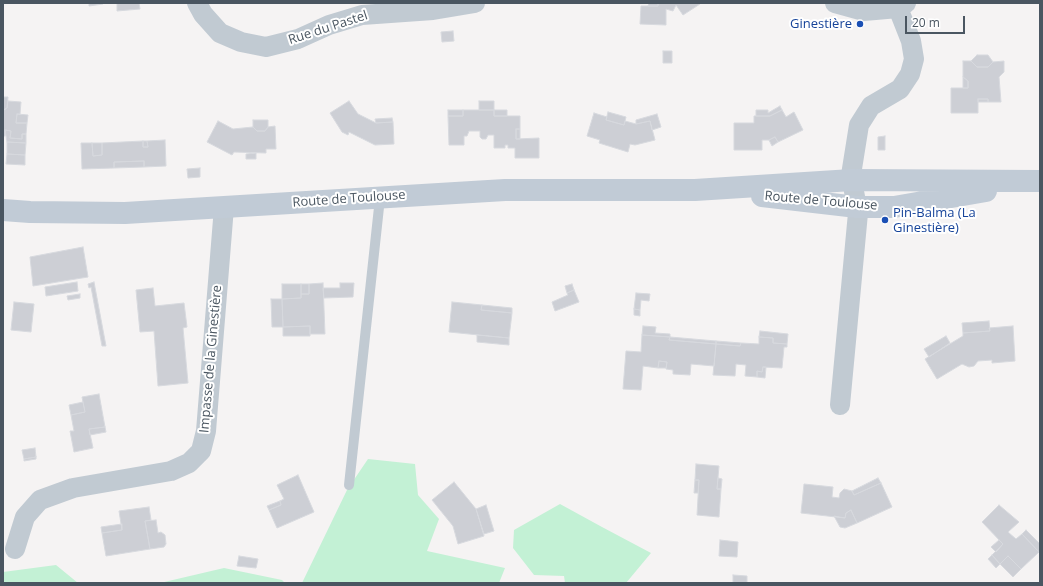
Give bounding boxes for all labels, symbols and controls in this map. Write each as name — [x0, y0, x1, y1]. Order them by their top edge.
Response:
street label: Rue du Pastel — [286, 8, 370, 48]
scale bar — [907, 8, 967, 34]
text: 20 m — [912, 14, 940, 31]
place label: Ginestière — [790, 16, 852, 32]
marker: Ginestière — [855, 19, 865, 29]
street label: Route de Toulouse — [292, 187, 406, 211]
street label: Route de Toulouse — [764, 188, 878, 214]
place label: Pin-Balma (La Ginestière) — [893, 205, 976, 236]
marker: Pin-Balma (La Ginestière) — [880, 215, 890, 225]
street label: Impasse de la Ginestière — [197, 284, 225, 434]

